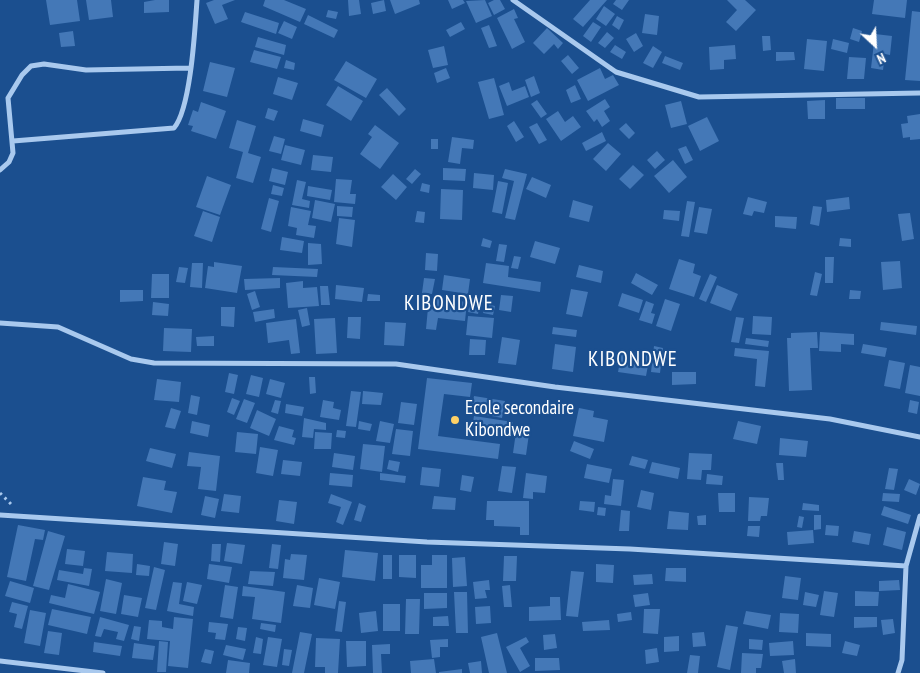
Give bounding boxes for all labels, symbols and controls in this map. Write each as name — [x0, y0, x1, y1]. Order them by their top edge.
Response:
north arrow — [850, 20, 900, 70]
text: N — [874, 49, 889, 68]
district label: KIBONDWE — [403, 291, 495, 317]
district label: KIBONDWE — [587, 347, 679, 373]
place label: Ecole secondaire Kibondwe — [465, 398, 574, 442]
marker: Ecole secondaire Kibondwe — [449, 414, 461, 426]

